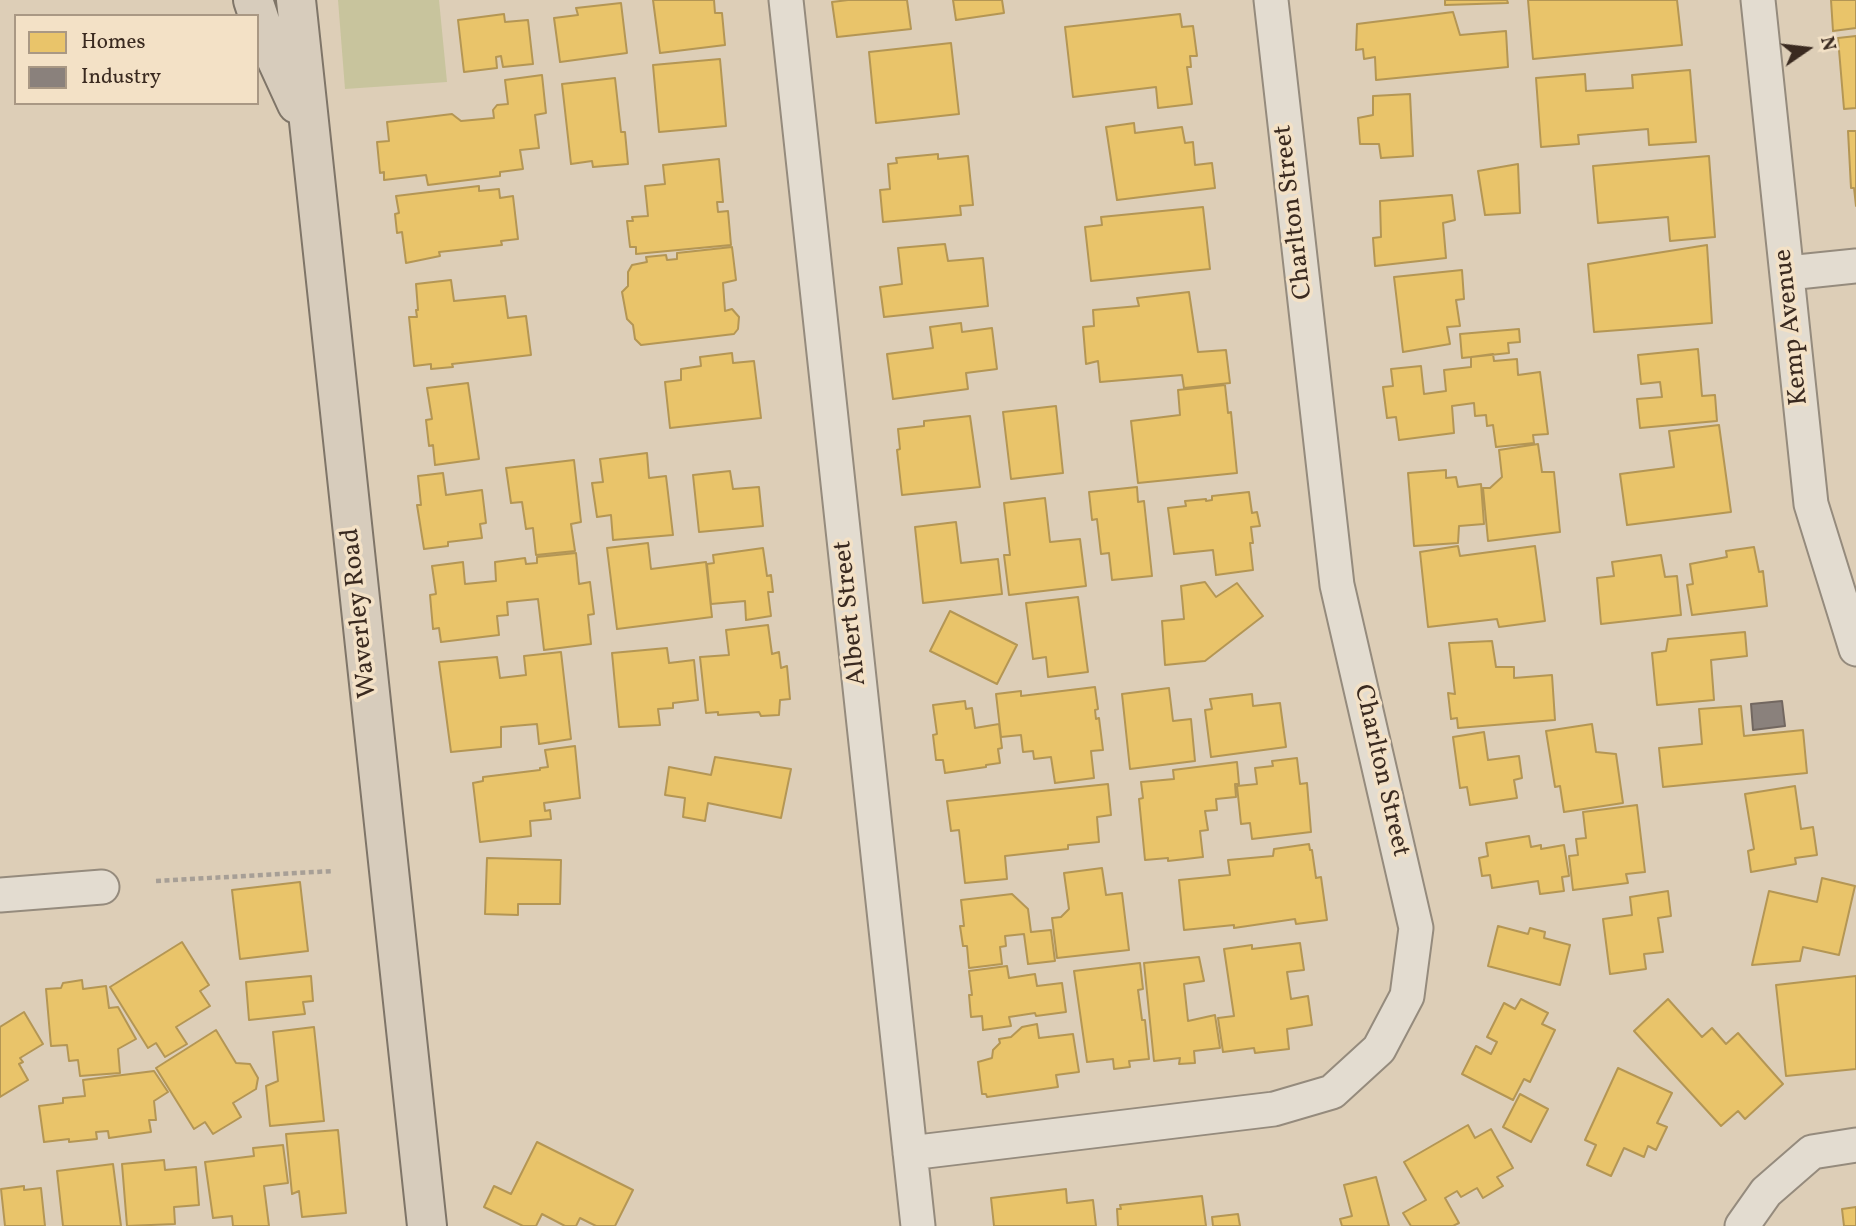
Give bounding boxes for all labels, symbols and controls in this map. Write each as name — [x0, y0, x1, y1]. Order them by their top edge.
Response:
legend — [14, 14, 259, 105]
north arrow — [1772, 14, 1842, 84]
text: Homes — [81, 28, 146, 57]
text: N — [1813, 34, 1842, 54]
text: Industry — [81, 63, 161, 92]
street label: Charlton Street — [1269, 123, 1321, 301]
street label: Kemp Avenue — [1769, 247, 1817, 407]
street label: Waverley Road — [337, 526, 385, 700]
street label: Albert Street — [829, 539, 875, 687]
street label: Charlton Street — [1345, 682, 1415, 860]

